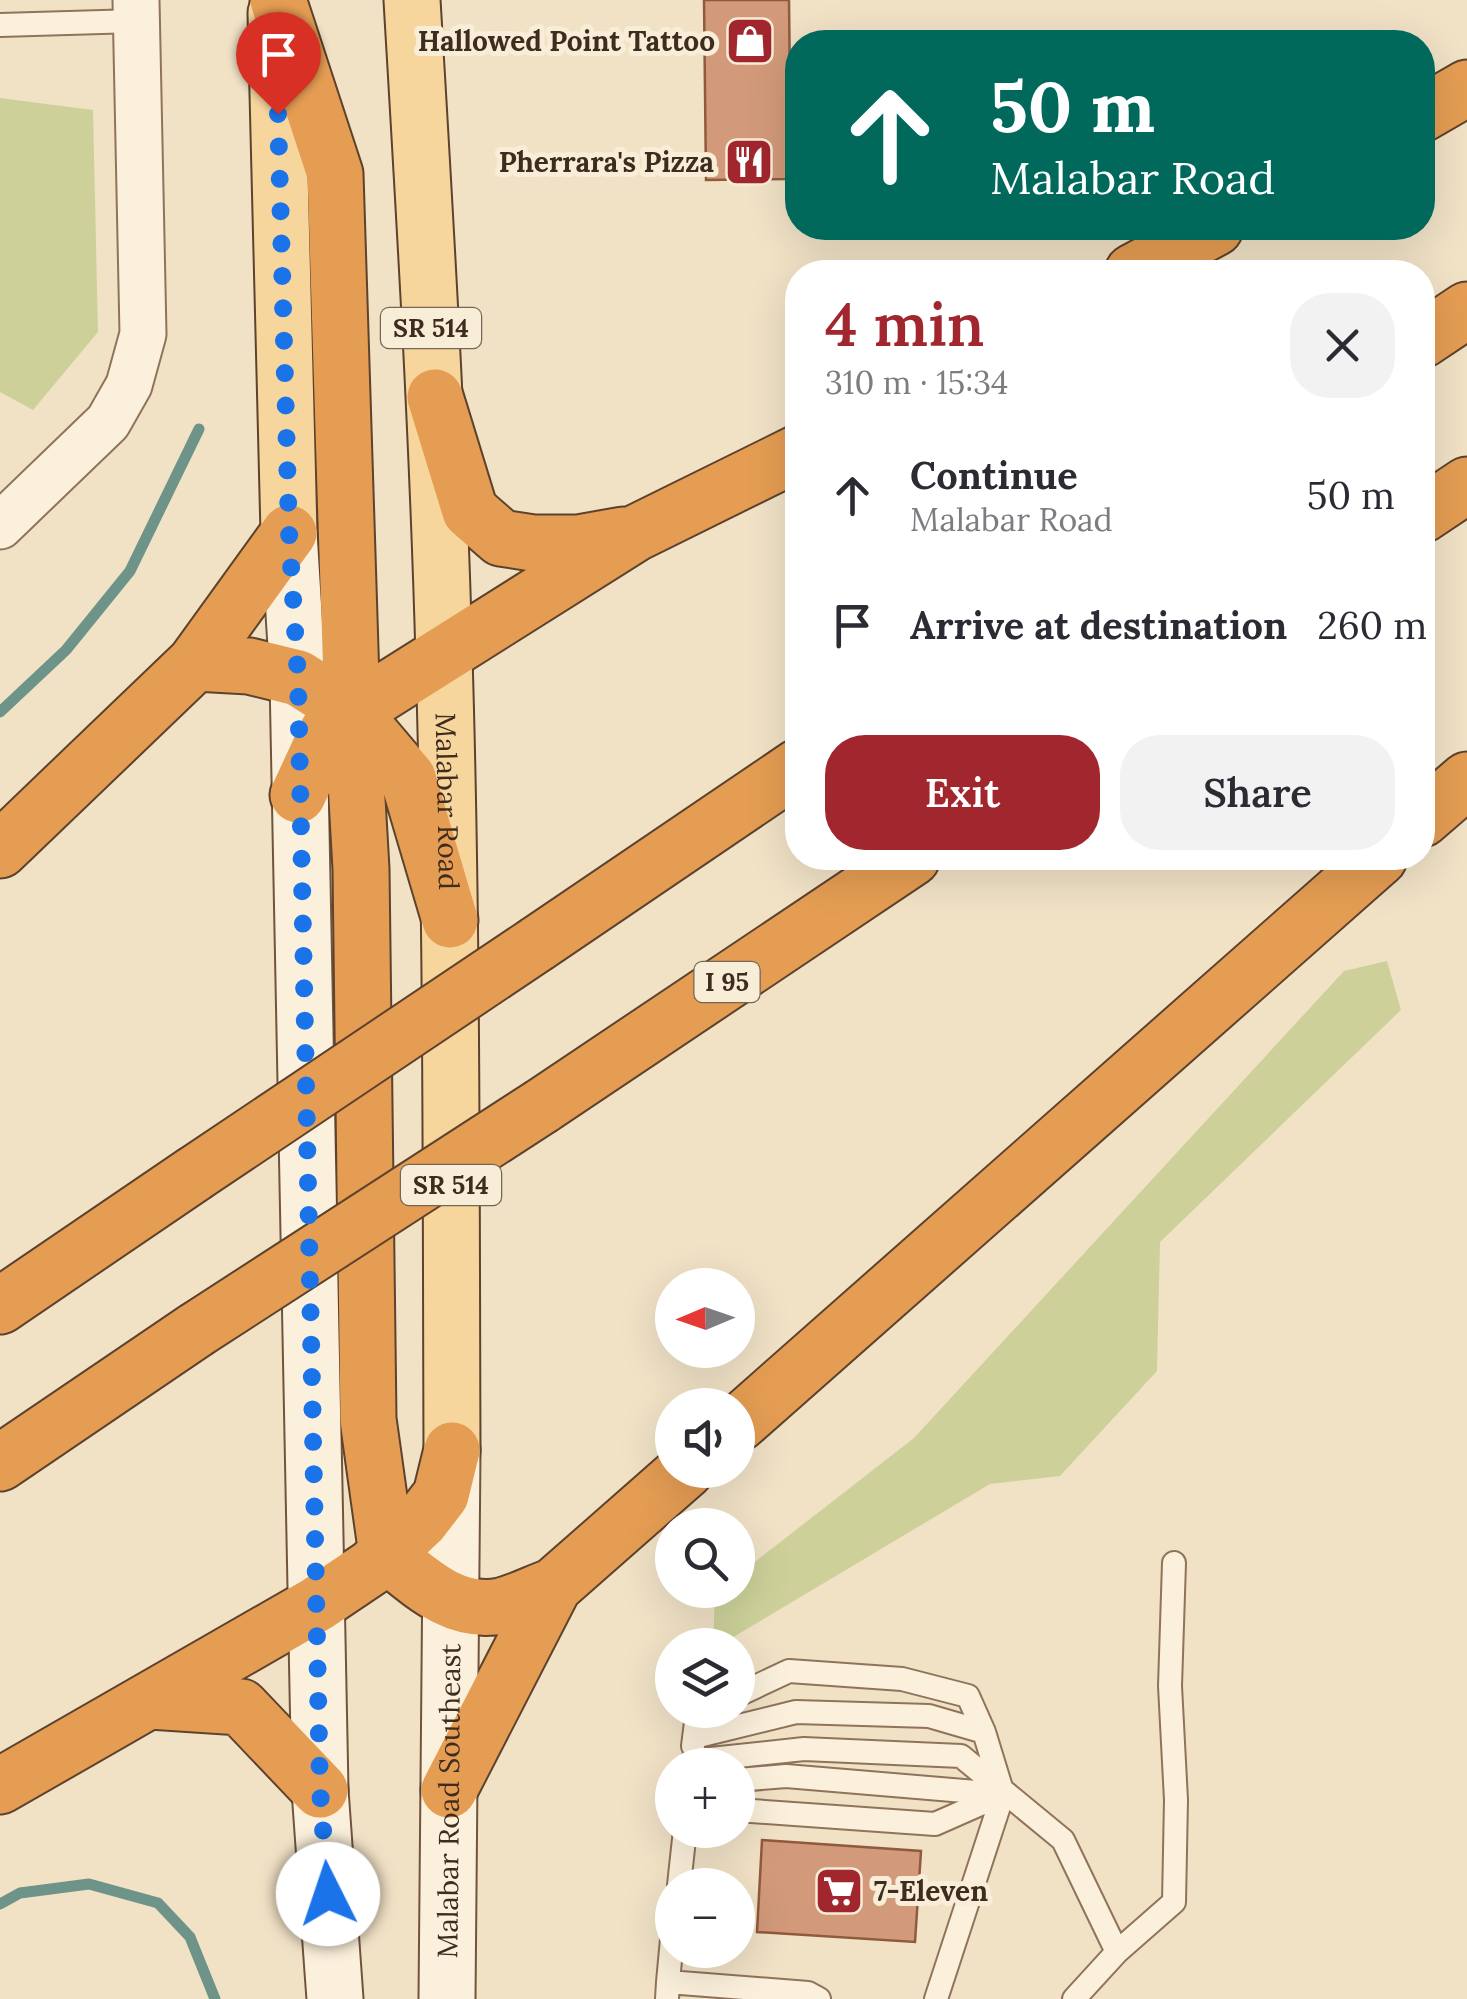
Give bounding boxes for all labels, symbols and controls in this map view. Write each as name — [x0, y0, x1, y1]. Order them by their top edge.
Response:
pin — [236, 12, 321, 115]
shop icon: Hallowed Point Tattoo — [724, 15, 776, 67]
place label: Hallowed Point Tattoo — [418, 23, 715, 59]
icon: arrive — [251, 27, 306, 82]
text: 50 m — [990, 62, 1155, 151]
icon: ahead — [825, 70, 955, 200]
restaurant icon: Pherrara's Pizza — [723, 136, 775, 188]
place label: Pherrara's Pizza — [499, 144, 714, 180]
text: Malabar Road — [990, 149, 1275, 206]
text: 4 min — [825, 286, 985, 362]
button: close — [1290, 293, 1395, 398]
road number: SR 514 — [381, 308, 481, 348]
text: 310 m · 15:34 — [825, 362, 1008, 403]
text: Continue — [910, 451, 1078, 499]
icon: ahead — [825, 468, 880, 523]
text: 50 m — [1307, 471, 1395, 519]
text: Malabar Road — [910, 499, 1113, 540]
icon: arrive — [825, 598, 880, 653]
text: Arrive at destination — [910, 601, 1287, 649]
text: 260 m — [1317, 601, 1427, 649]
street label: Malabar Road — [428, 712, 467, 890]
button: Exit — [825, 735, 1100, 850]
button: Share — [1120, 735, 1395, 850]
road number: I 95 — [694, 962, 760, 1002]
road number: SR 514 — [401, 1165, 501, 1205]
north arrow — [655, 1268, 755, 1368]
map controls — [655, 1268, 755, 1968]
button: sound — [655, 1388, 755, 1488]
button: search — [655, 1508, 755, 1608]
button: layers — [655, 1628, 755, 1728]
street label: Malabar Road Southeast — [429, 1643, 468, 1959]
button: + — [655, 1748, 755, 1848]
position arrow — [276, 1842, 380, 1946]
supermarket icon: 7-Eleven — [813, 1865, 865, 1917]
button: − — [655, 1868, 755, 1968]
place label: 7-Eleven — [874, 1873, 988, 1909]

